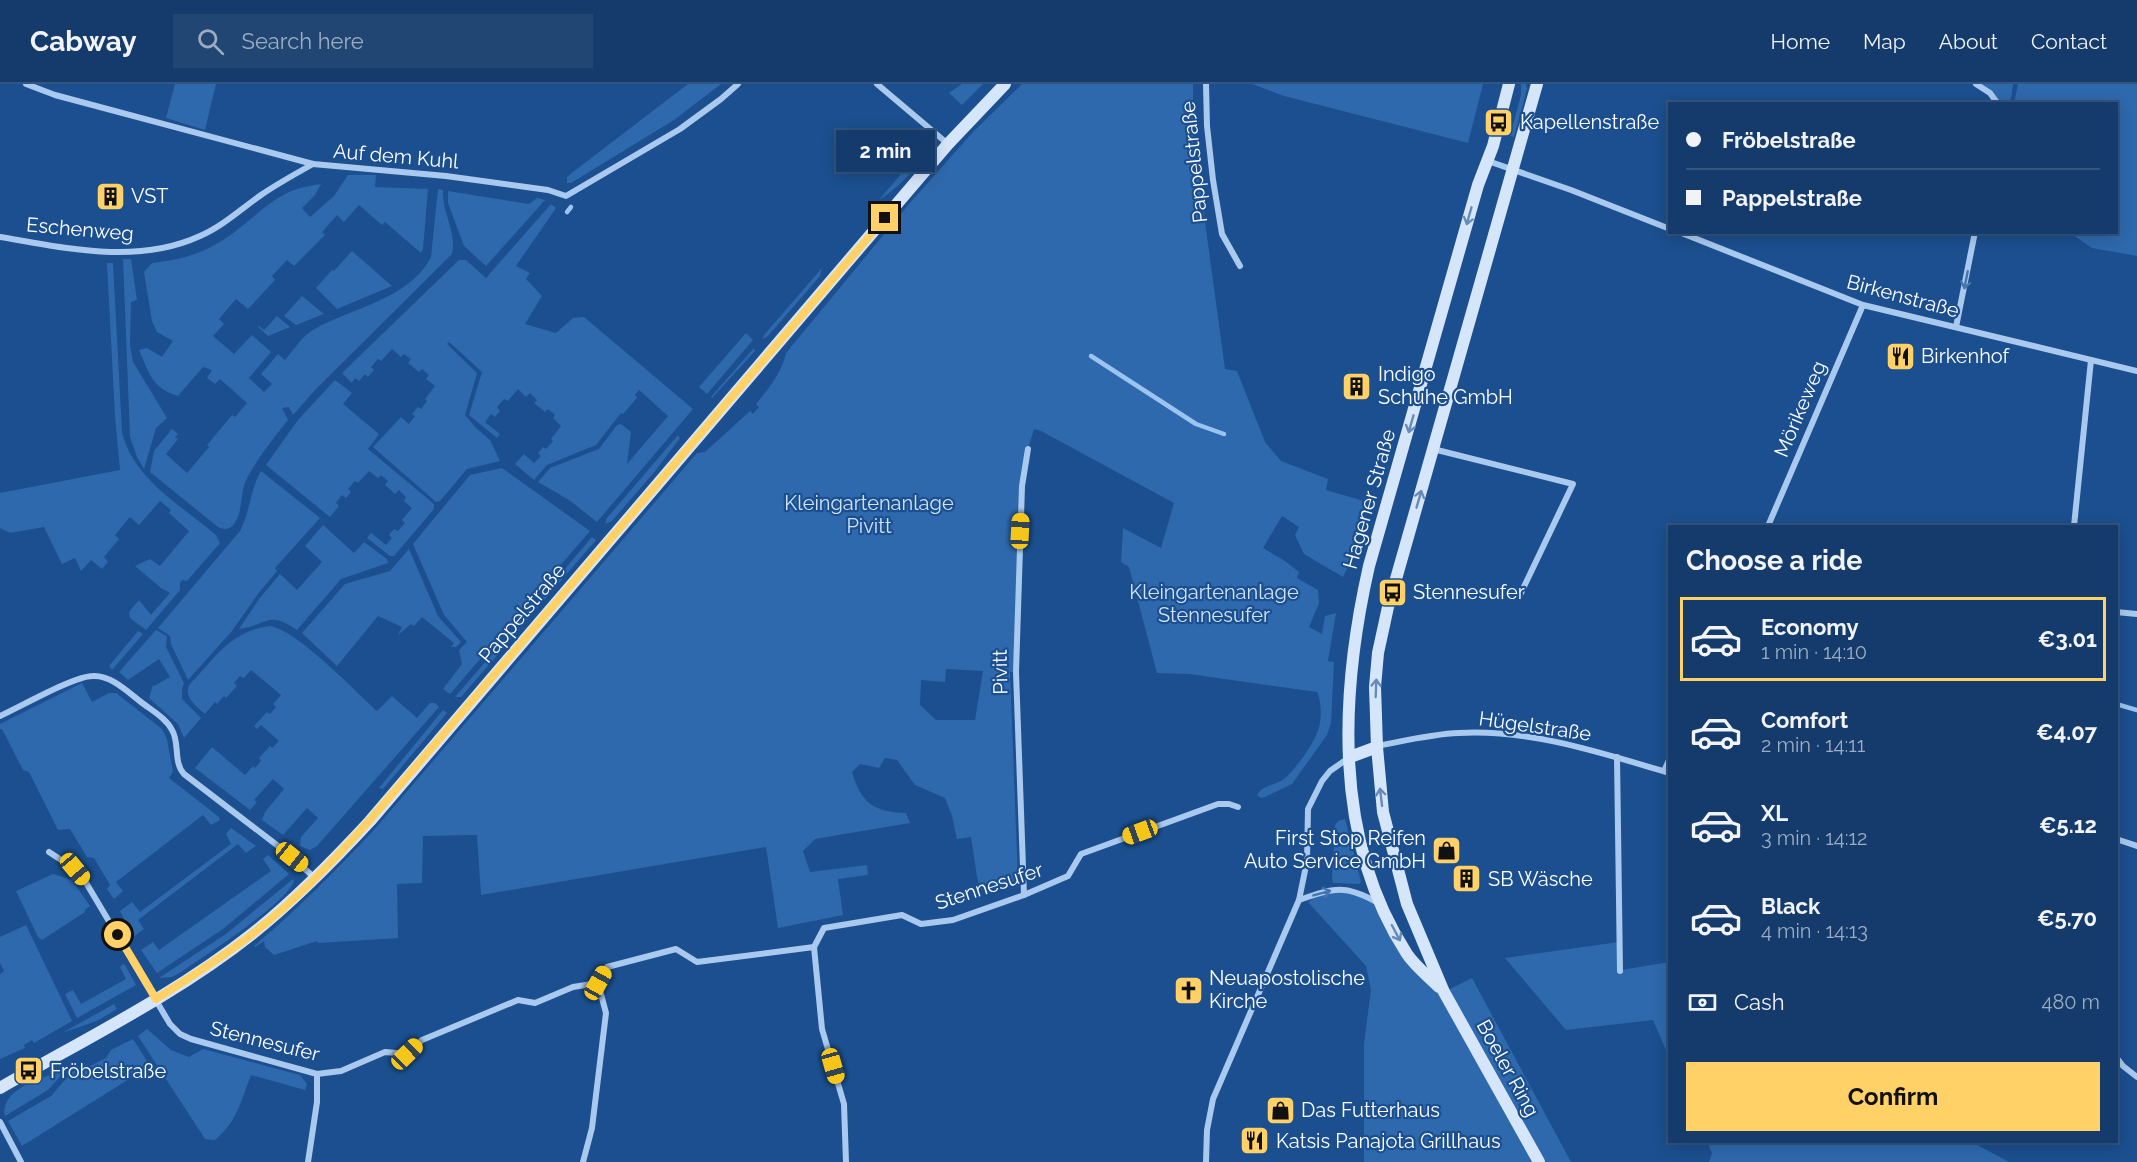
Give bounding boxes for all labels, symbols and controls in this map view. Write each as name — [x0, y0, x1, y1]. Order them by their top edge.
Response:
search box — [173, 14, 593, 68]
text: Cabway — [30, 25, 137, 58]
icon: search — [194, 25, 227, 58]
text: Search here — [242, 28, 364, 54]
text: Home — [1771, 29, 1830, 54]
text: Map — [1863, 29, 1906, 54]
text: About — [1939, 29, 1998, 54]
text: Contact — [2031, 29, 2107, 54]
street label: Pappelstraße — [1176, 100, 1212, 224]
bus stop icon: Kapellenstraße — [1483, 106, 1515, 138]
place label: Kapellenstraße — [1520, 110, 1659, 134]
text: Fröbelstraße — [1722, 127, 1856, 153]
callout: 2 min — [836, 131, 934, 173]
street label: Auf dem Kuhl — [332, 139, 460, 173]
text: 2 min — [860, 139, 911, 163]
building icon: VST — [94, 180, 126, 212]
place label: VST — [131, 184, 169, 208]
text: Pappelstraße — [1722, 185, 1862, 211]
route end — [871, 204, 898, 231]
one-way arrow — [1463, 206, 1474, 225]
street label: Eschenweg — [25, 212, 135, 246]
street label: Birkenstraße — [1844, 270, 1962, 323]
one-way arrow — [1960, 270, 1971, 289]
restaurant icon: Birkenhof — [1884, 340, 1916, 372]
place label: Birkenhof — [1921, 344, 2011, 368]
street label: Mörikeweg — [1769, 357, 1831, 461]
place label: Indigo Schuhe GmbH — [1378, 362, 1513, 409]
building icon: Indigo Schuhe GmbH — [1341, 370, 1373, 402]
one-way arrow — [1405, 414, 1416, 433]
street label: Hagener Straße — [1338, 426, 1400, 572]
one-way arrow — [1414, 490, 1425, 509]
park label: Kleingartenanlage Pivitt — [784, 491, 954, 538]
car — [1010, 513, 1030, 549]
text: Choose a ride — [1686, 545, 1862, 576]
street label: Pappelstraße — [474, 558, 571, 667]
bus stop icon: Stennesufer — [1376, 576, 1408, 608]
park label: Kleingartenanlage Stennesufer — [1129, 580, 1299, 627]
place label: Stennesufer — [1413, 580, 1525, 604]
icon: car — [1689, 612, 1743, 666]
text: Economy — [1761, 614, 1859, 640]
text: €3.01 — [2038, 626, 2097, 652]
text: 1 min · 14:10 — [1761, 640, 1867, 664]
street label: Pivitt — [988, 649, 1012, 695]
one-way arrow — [1370, 679, 1381, 699]
icon: car — [1689, 705, 1743, 759]
street label: Hügelstraße — [1477, 706, 1593, 746]
text: Comfort — [1761, 707, 1848, 733]
text: €4.07 — [2036, 719, 2097, 745]
text: 2 min · 14:11 — [1761, 733, 1865, 757]
one-way arrow — [1375, 788, 1386, 808]
icon: car — [1689, 798, 1743, 852]
text: XL — [1761, 800, 1788, 826]
text: €5.12 — [2039, 812, 2097, 838]
car — [1120, 817, 1160, 847]
place label: First Stop Reifen Auto Service GmbH — [1244, 826, 1426, 873]
text: 3 min · 14:12 — [1761, 826, 1867, 850]
shop icon: First Stop Reifen Auto Service GmbH — [1431, 834, 1463, 866]
car — [272, 839, 312, 875]
car — [57, 849, 93, 889]
street label: Stennesufer — [932, 857, 1046, 915]
building icon: SB Wäsche — [1451, 863, 1483, 895]
place label: SB Wäsche — [1488, 867, 1593, 891]
one-way arrow — [1312, 887, 1331, 898]
icon: car — [1689, 891, 1743, 945]
text: Black — [1761, 893, 1820, 919]
text: €5.70 — [2037, 905, 2097, 931]
text: 4 min · 14:13 — [1761, 919, 1868, 943]
route start — [104, 921, 131, 948]
one-way arrow — [1390, 924, 1402, 941]
car — [581, 963, 615, 1003]
place label: Neuapostolische Kirche — [1209, 966, 1365, 1013]
church icon: Neuapostolische Kirche — [1172, 974, 1204, 1006]
icon: cash — [1686, 986, 1719, 1019]
text: Cash — [1734, 989, 1785, 1015]
text: 480 m — [2042, 990, 2100, 1014]
street label: Boeler Ring — [1472, 1015, 1544, 1121]
street label: Stennesufer — [208, 1016, 322, 1066]
car — [388, 1035, 426, 1073]
car — [819, 1046, 847, 1086]
bus stop icon: Fröbelstraße — [13, 1055, 45, 1087]
place label: Fröbelstraße — [50, 1059, 166, 1083]
button: Confirm — [1686, 1062, 2100, 1131]
shop icon: Das Futterhaus — [1264, 1094, 1296, 1126]
place label: Das Futterhaus — [1301, 1098, 1440, 1122]
restaurant icon: Katsis Panajota Grillhaus — [1239, 1125, 1271, 1157]
place label: Katsis Panajota Grillhaus — [1276, 1129, 1501, 1153]

